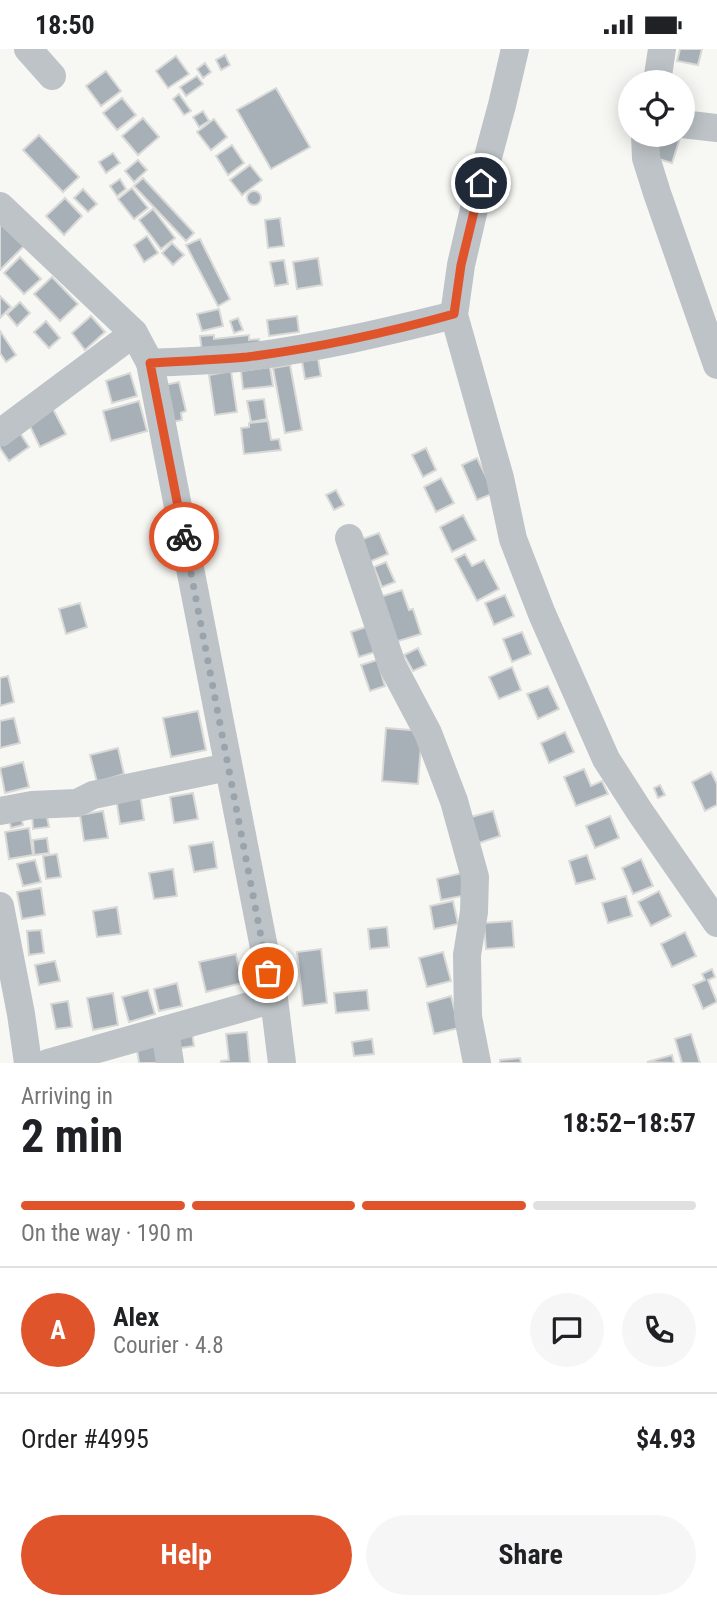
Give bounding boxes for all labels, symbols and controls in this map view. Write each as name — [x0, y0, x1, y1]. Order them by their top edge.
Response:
text: 18:50 — [35, 10, 95, 40]
map controls — [618, 70, 695, 147]
button: locate — [618, 70, 695, 147]
pin — [451, 153, 511, 213]
icon: home — [462, 164, 500, 202]
courier — [149, 502, 219, 572]
icon: bike — [165, 518, 203, 556]
pin — [238, 943, 298, 1003]
icon: bag — [249, 954, 287, 992]
text: Arriving in — [21, 1083, 113, 1110]
text: 18:52–18:57 — [562, 1108, 696, 1138]
text: 2 min — [21, 1109, 123, 1163]
text: On the way · 190 m — [21, 1220, 193, 1247]
button: chat — [530, 1293, 604, 1367]
button: phone — [622, 1293, 696, 1367]
text: Alex — [113, 1302, 159, 1332]
text: A — [50, 1315, 66, 1345]
text: Courier · 4.8 — [113, 1332, 224, 1359]
text: Order #4995 — [21, 1424, 149, 1454]
text: $4.93 — [636, 1424, 696, 1454]
button: Help — [21, 1515, 352, 1595]
button: Share — [366, 1515, 696, 1595]

